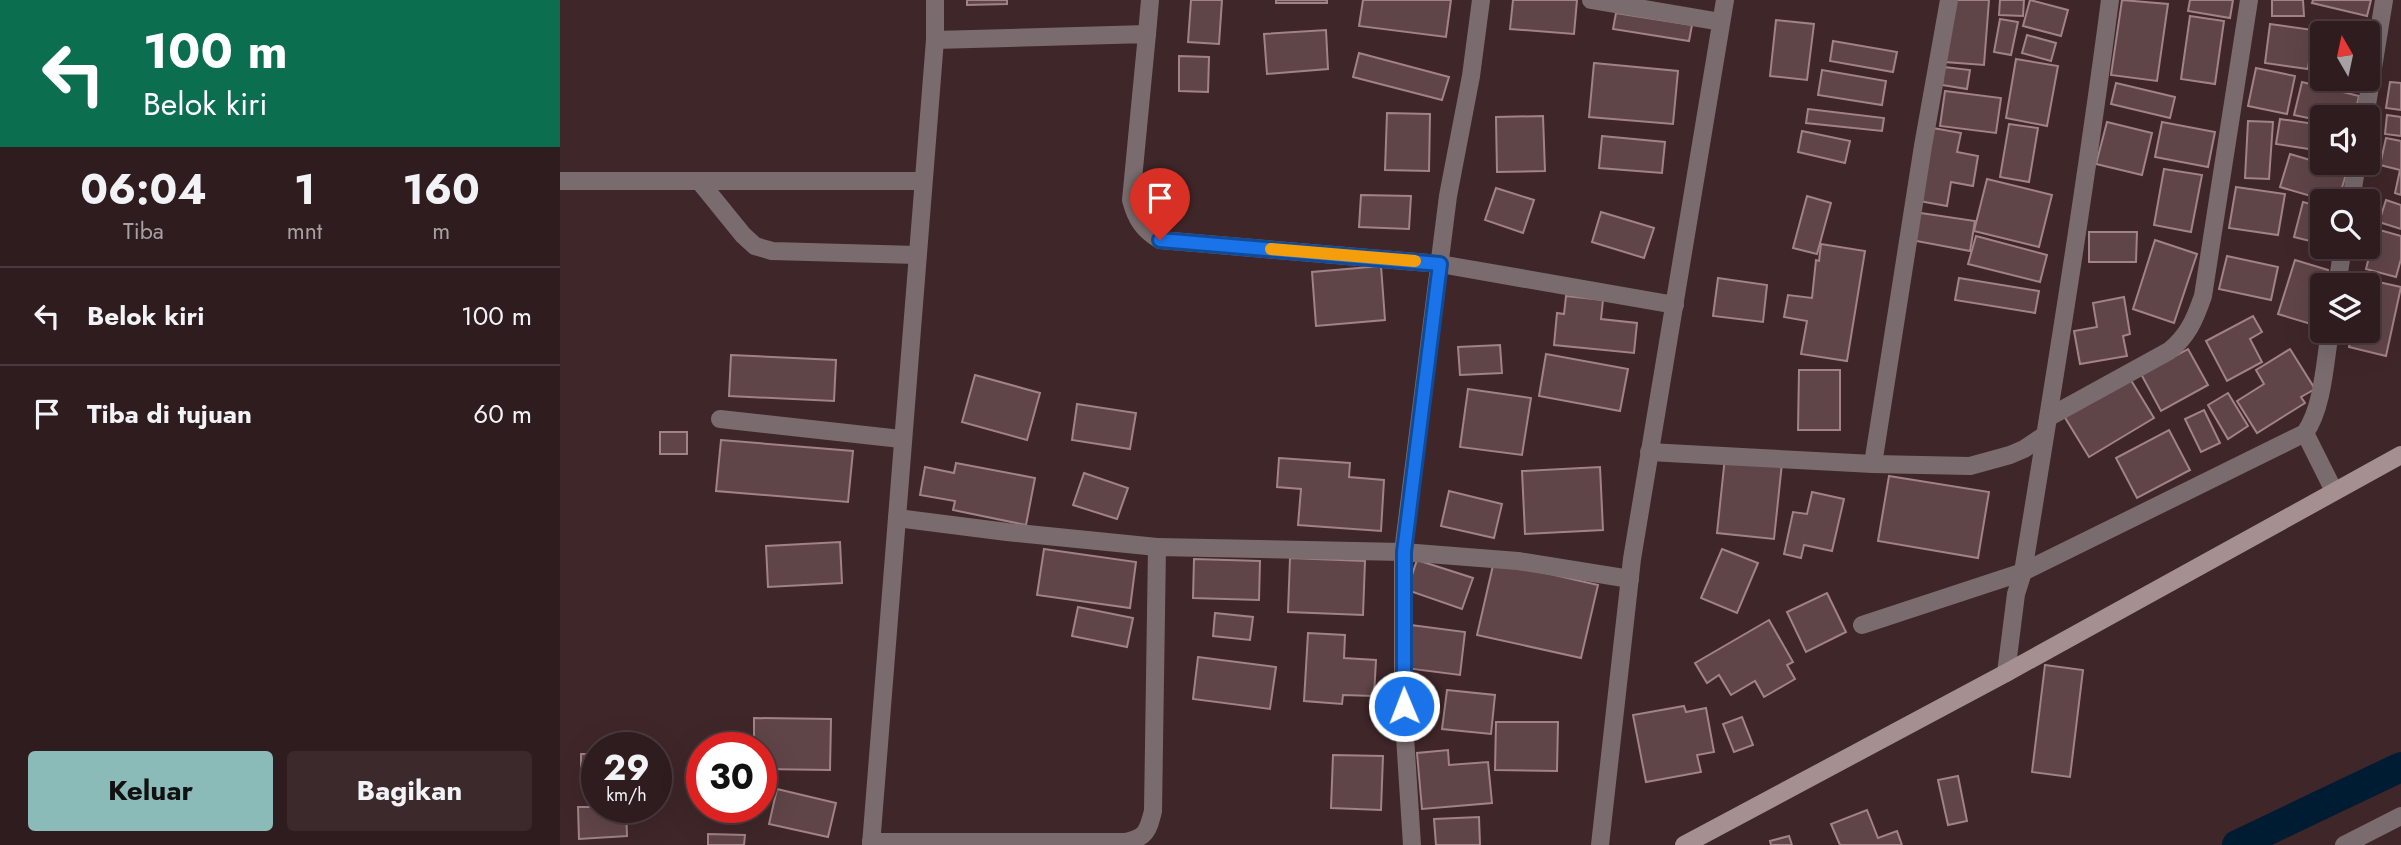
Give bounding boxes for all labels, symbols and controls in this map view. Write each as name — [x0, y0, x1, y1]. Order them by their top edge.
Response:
text: 100 m — [143, 16, 288, 86]
north arrow — [2310, 21, 2380, 91]
map controls — [2310, 21, 2380, 343]
icon: left — [28, 28, 119, 119]
text: Belok kiri — [143, 81, 268, 127]
button: sound — [2310, 105, 2380, 175]
text: 06:04 — [80, 159, 207, 220]
text: 1 — [294, 159, 315, 220]
text: 160 — [403, 159, 480, 220]
pin — [1130, 168, 1190, 240]
icon: arrive — [1141, 179, 1179, 217]
button: search — [2310, 189, 2380, 259]
text: Tiba — [123, 214, 164, 248]
text: mnt — [287, 214, 322, 248]
text: m — [432, 214, 450, 248]
button: layers — [2310, 273, 2380, 343]
icon: left — [28, 297, 66, 335]
text: Belok kiri — [87, 297, 204, 335]
text: 100 m — [461, 297, 532, 335]
icon: arrive — [28, 395, 66, 433]
text: Tiba di tujuan — [87, 395, 252, 433]
text: 60 m — [473, 395, 532, 433]
position arrow — [1367, 669, 1441, 743]
speed limit sign: 30 — [686, 732, 777, 823]
text: 29 — [603, 743, 650, 793]
button: Keluar — [28, 751, 273, 831]
button: Bagikan — [287, 751, 532, 831]
text: km/h — [606, 782, 647, 808]

